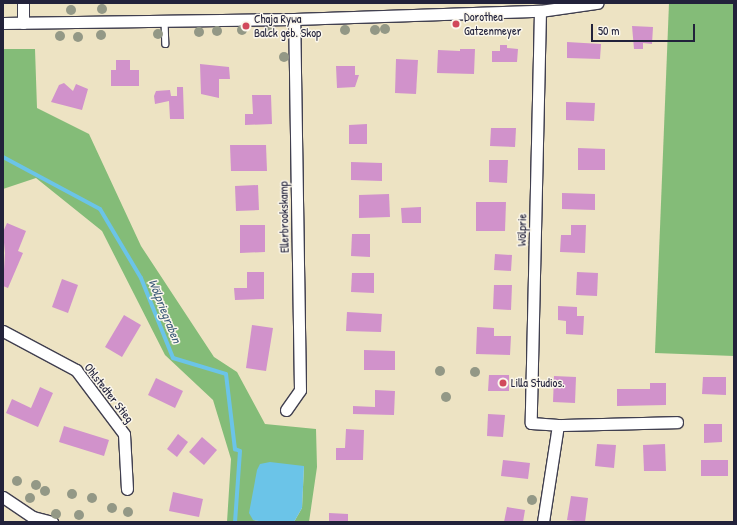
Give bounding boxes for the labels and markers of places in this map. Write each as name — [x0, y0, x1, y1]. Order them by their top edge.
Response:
place label: Dorothea Gatzenmeyer — [464, 10, 521, 38]
place label: Chaja Rywa Balck geb. Skop — [254, 12, 321, 40]
marker: Dorothea Gatzenmeyer — [451, 19, 461, 29]
marker: Chaja Rywa Balck geb. Skop — [241, 21, 251, 31]
place label: Lilla Studios. — [511, 376, 565, 390]
marker: Lilla Studios. — [498, 378, 508, 388]

